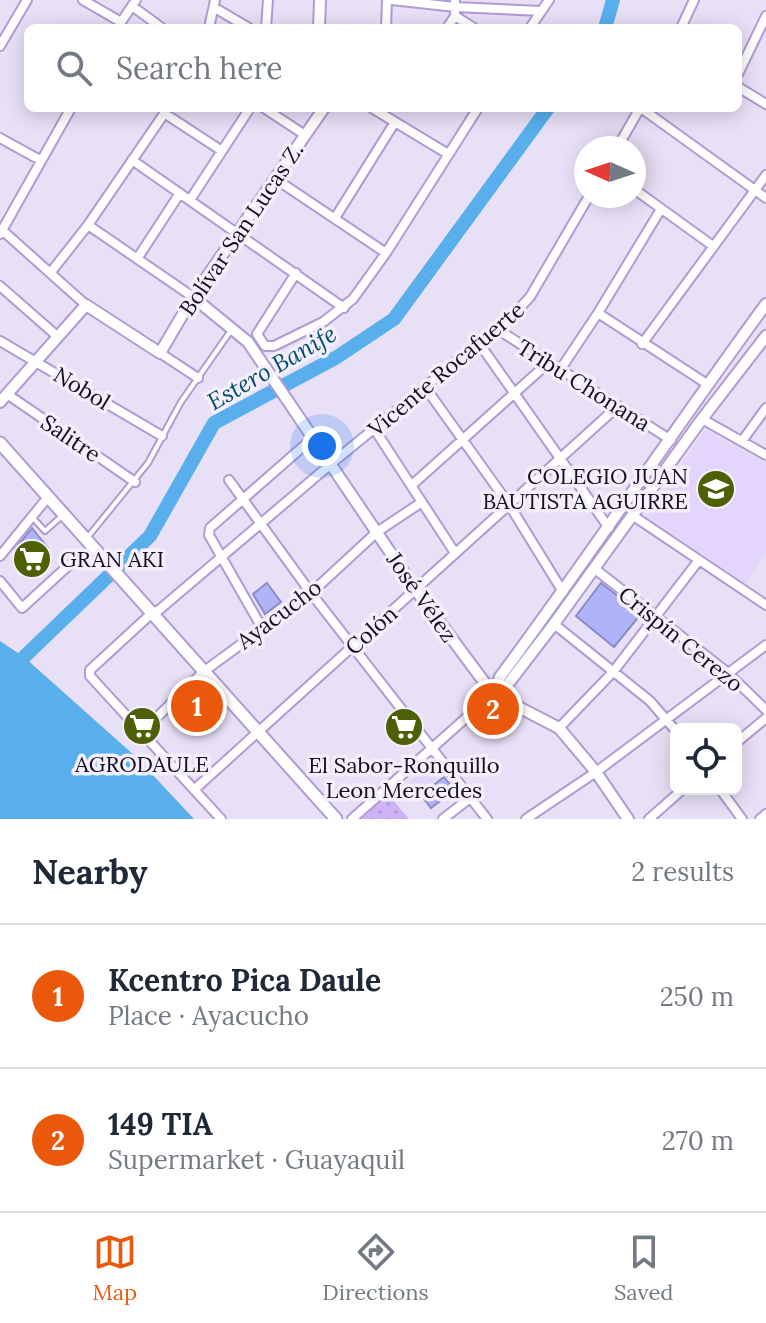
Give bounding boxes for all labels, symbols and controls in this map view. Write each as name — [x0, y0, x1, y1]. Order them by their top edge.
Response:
search box — [24, 24, 742, 112]
icon: search — [52, 46, 96, 90]
text: Search here — [116, 49, 283, 87]
north arrow — [574, 136, 646, 208]
street label: Bolívar San Lucas Z. — [173, 137, 309, 321]
street label: Vicente Rocafuerte — [361, 295, 530, 443]
water label: Estero Banife — [202, 318, 342, 417]
street label: Tribu Chonana — [512, 333, 656, 437]
street label: Nobol — [49, 360, 115, 416]
street label: Salitre — [36, 408, 106, 468]
your location — [302, 426, 342, 466]
place label: COLEGIO JUAN BAUTISTA AGUIRRE — [482, 462, 688, 515]
school or university icon: COLEGIO JUAN BAUTISTA AGUIRRE — [695, 468, 737, 510]
supermarket icon: GRAN AKI — [11, 538, 53, 580]
place label: GRAN AKI — [60, 545, 164, 573]
street label: José Vélez — [380, 546, 463, 647]
street label: Ayacucho — [230, 573, 327, 656]
street label: Crispín Cerezo — [613, 580, 749, 698]
street label: Colón — [339, 599, 403, 661]
pin: 1 — [171, 676, 223, 736]
pin: 2 — [467, 679, 519, 739]
supermarket icon: AGRODAULE — [121, 705, 163, 747]
supermarket icon: El Sabor-Ronquillo Leon Mercedes — [383, 706, 425, 748]
map controls — [670, 723, 742, 795]
button: locate — [670, 723, 742, 795]
place label: AGRODAULE — [74, 750, 209, 778]
place label: El Sabor-Ronquillo Leon Mercedes — [308, 751, 500, 804]
text: Nearby — [32, 850, 148, 893]
text: 2 results — [631, 855, 734, 888]
text: Kcentro Pica Daule — [108, 961, 381, 999]
text: 1 — [53, 980, 63, 1013]
text: 250 m — [660, 980, 734, 1013]
text: Place · Ayacucho — [108, 999, 309, 1032]
text: 149 TIA — [108, 1105, 213, 1143]
text: 2 — [51, 1124, 65, 1157]
text: 270 m — [662, 1124, 734, 1157]
text: Supermarket · Guayaquil — [108, 1143, 405, 1176]
tab: Map — [93, 1230, 137, 1306]
tab: Directions — [322, 1230, 429, 1306]
tab: Saved — [614, 1230, 673, 1306]

